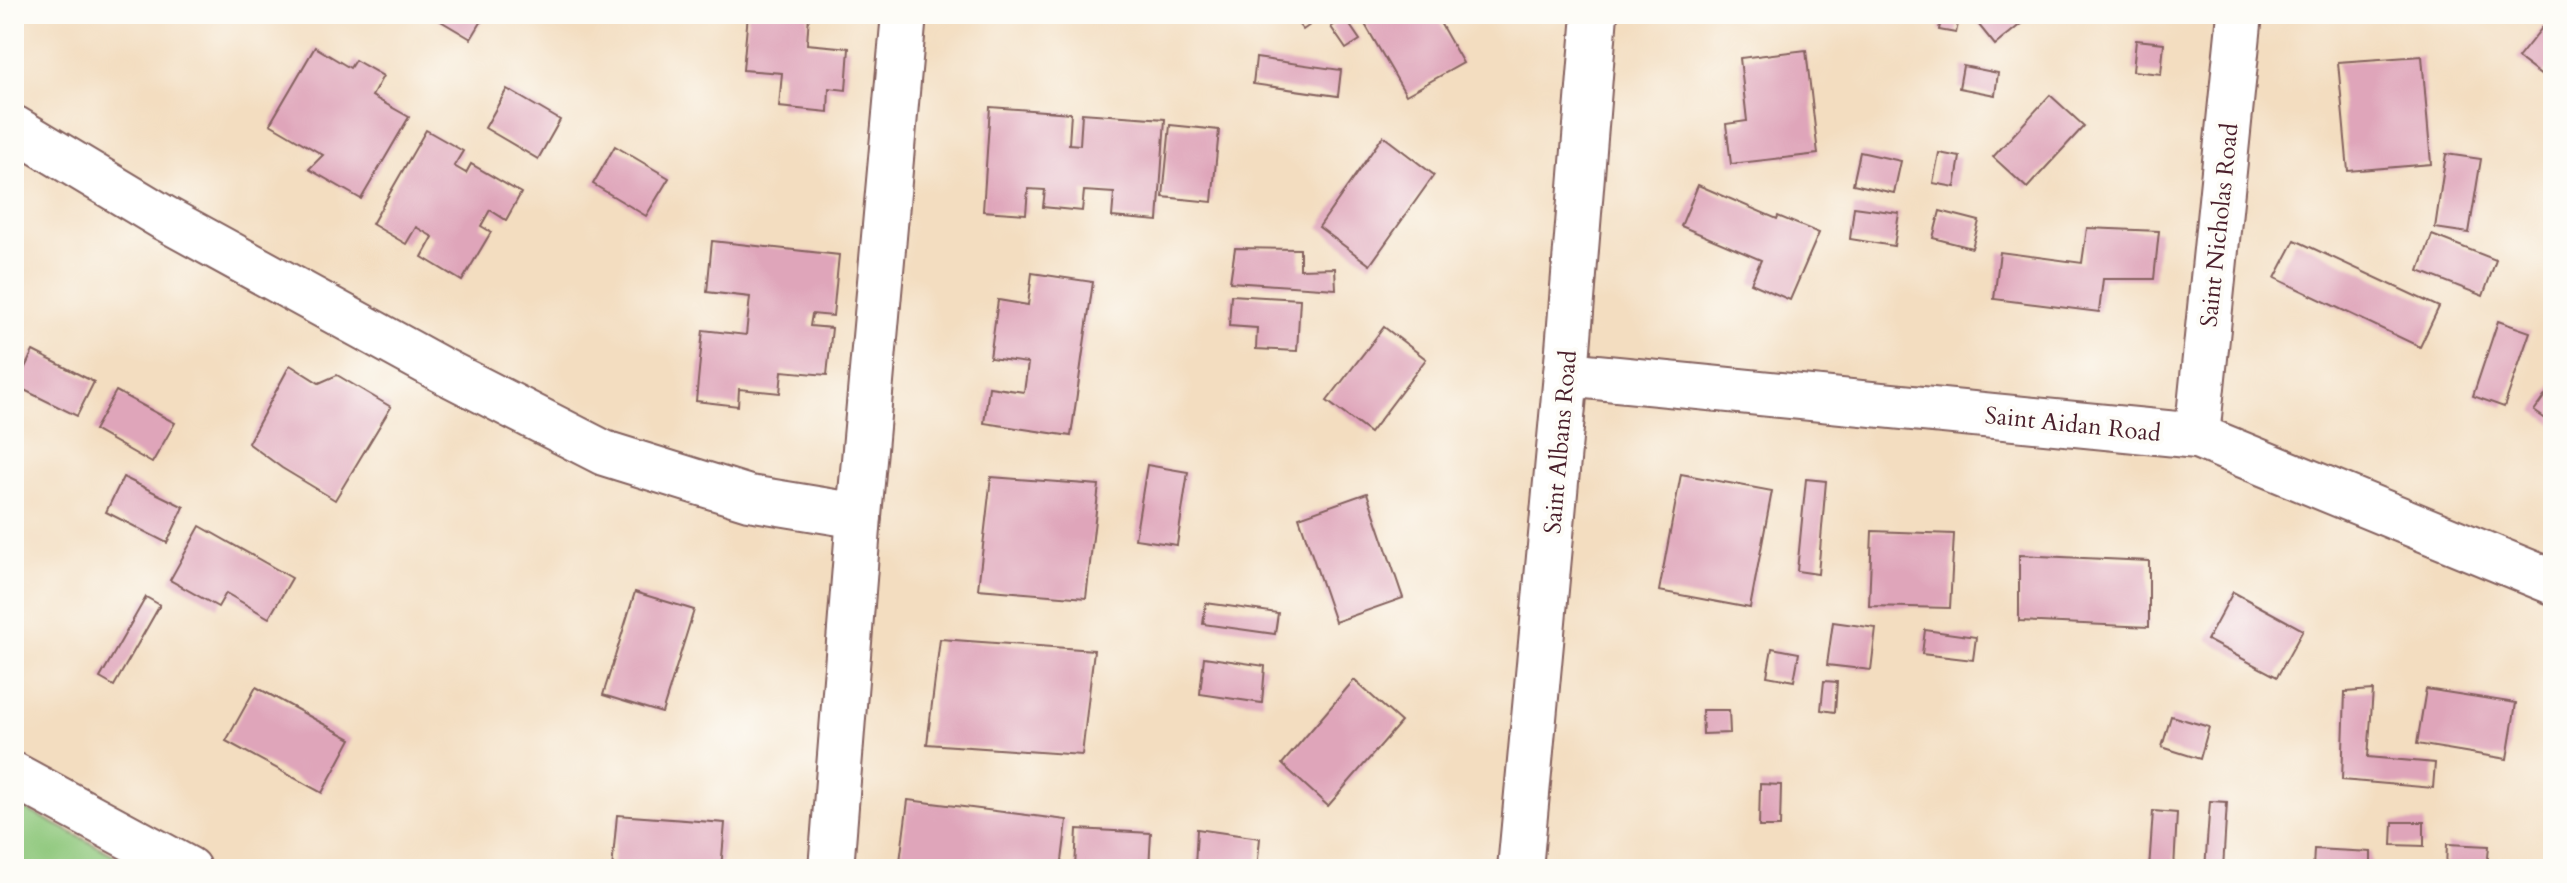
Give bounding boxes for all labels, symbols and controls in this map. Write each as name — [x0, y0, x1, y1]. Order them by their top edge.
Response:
street label: Saint Nicholas Road — [2192, 121, 2247, 329]
street label: Saint Albans Road — [1536, 349, 1585, 535]
street label: Saint Aidan Road — [1983, 399, 2163, 450]

